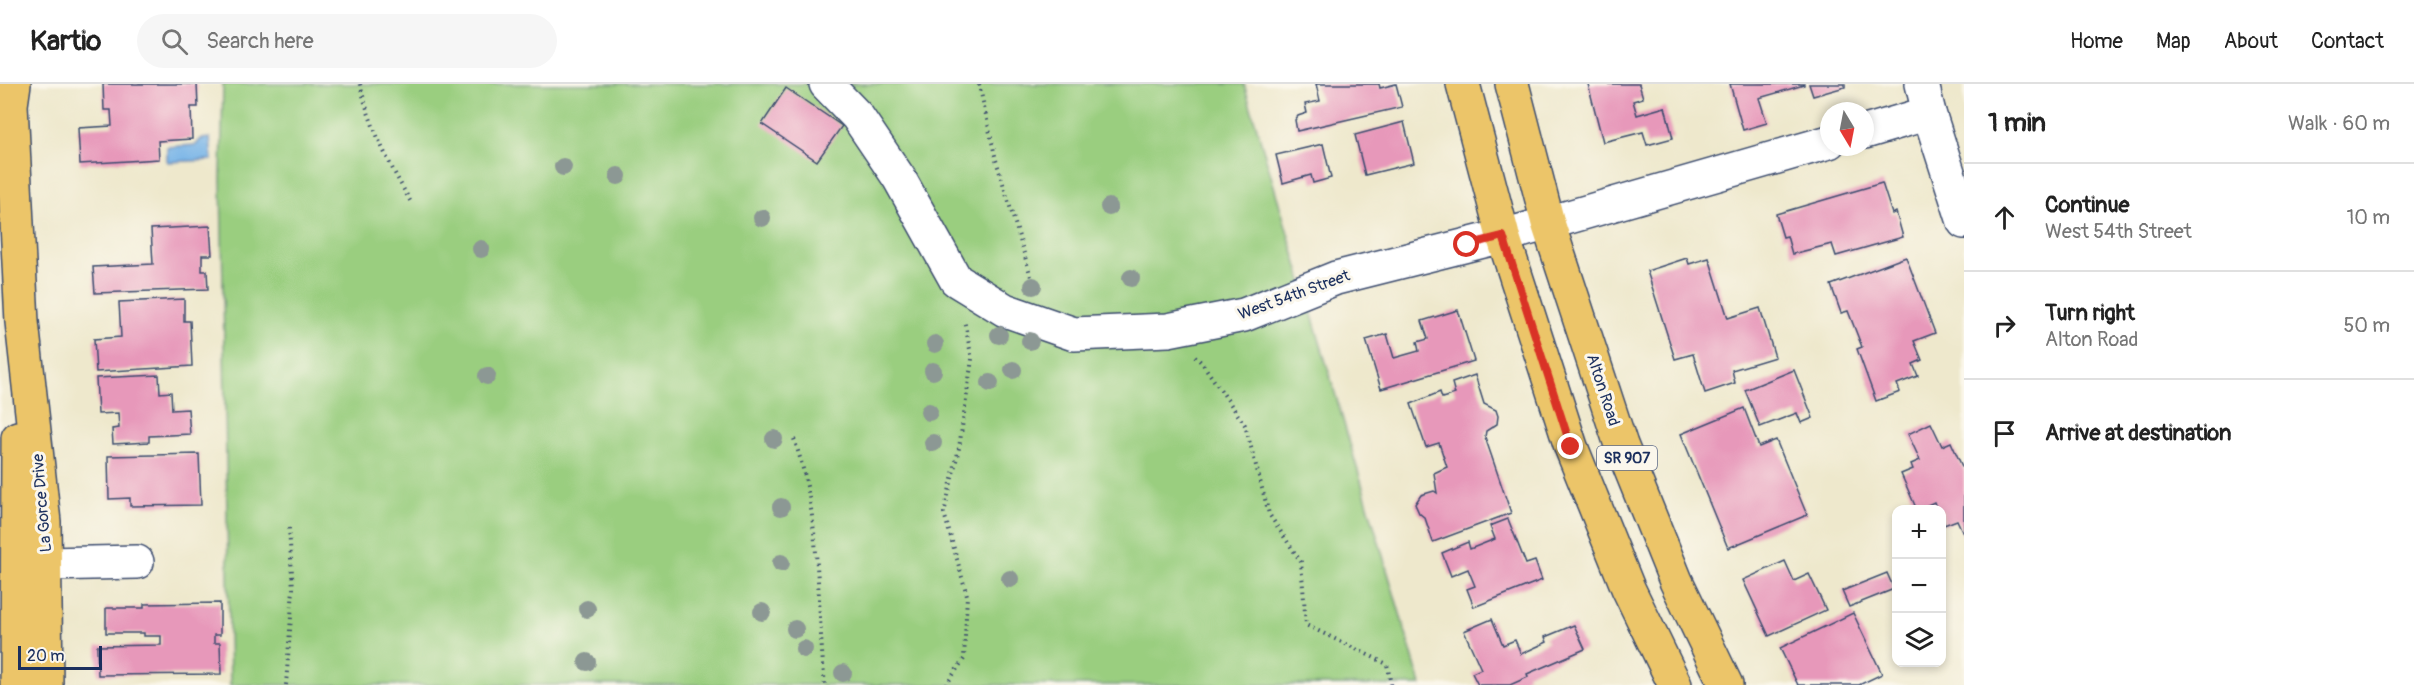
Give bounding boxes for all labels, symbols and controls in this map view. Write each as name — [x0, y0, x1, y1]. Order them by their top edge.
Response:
search box — [137, 14, 557, 68]
text: Kartio — [30, 24, 101, 59]
icon: search — [158, 25, 191, 58]
text: Search here — [206, 27, 314, 55]
text: Home — [2070, 28, 2123, 55]
text: Map — [2156, 28, 2191, 55]
text: About — [2224, 28, 2278, 55]
text: Contact — [2311, 28, 2384, 55]
north arrow — [1820, 102, 1874, 156]
text: 1 min — [1988, 107, 2046, 139]
text: Walk · 60 m — [2288, 111, 2390, 136]
text: Continue — [2045, 191, 2129, 219]
icon: ahead — [1988, 201, 2021, 234]
text: 10 m — [2346, 205, 2390, 230]
text: West 54th Street — [2045, 219, 2192, 244]
route start — [1453, 231, 1479, 257]
street label: West 54th Street — [1235, 265, 1353, 324]
text: Turn right — [2045, 299, 2135, 327]
icon: right — [1988, 309, 2021, 342]
text: 50 m — [2343, 313, 2390, 338]
text: Alton Road — [2045, 327, 2138, 352]
street label: Alton Road — [1582, 351, 1624, 429]
icon: arrive — [1988, 417, 2021, 450]
text: Arrive at destination — [2045, 419, 2231, 447]
route end — [1557, 433, 1583, 459]
road number: SR 907 — [1597, 446, 1657, 470]
street label: La Gorce Drive — [28, 453, 56, 553]
map controls — [1892, 505, 1946, 667]
button: + — [1892, 505, 1946, 559]
button: − — [1892, 559, 1946, 613]
button: layers — [1892, 613, 1946, 667]
scale bar — [18, 643, 102, 670]
text: 20 m — [27, 646, 65, 666]

